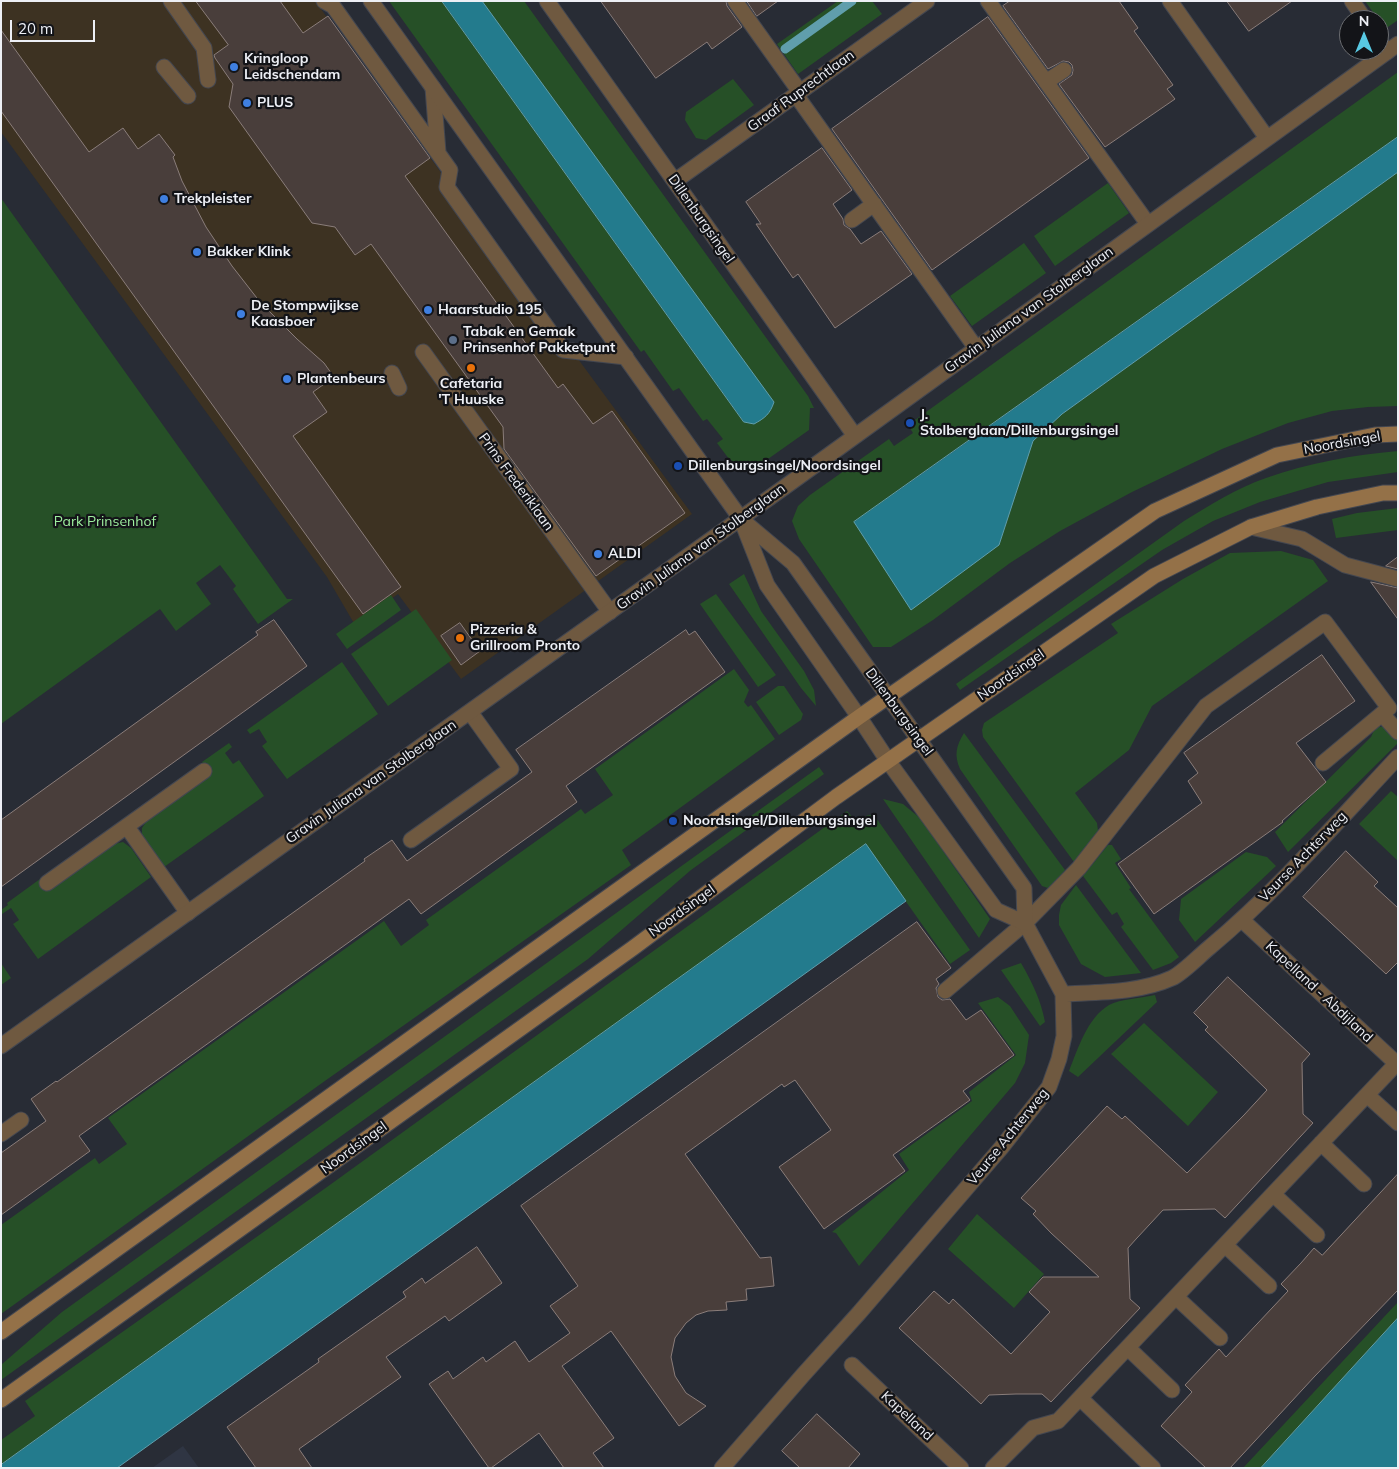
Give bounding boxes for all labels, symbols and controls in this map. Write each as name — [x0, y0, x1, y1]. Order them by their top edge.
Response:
scale bar — [12, 10, 98, 42]
north arrow — [1339, 10, 1389, 60]
text: N — [1359, 12, 1369, 30]
text: 20 m — [18, 19, 53, 38]
street label: Graaf Ruprechtlaan — [744, 47, 858, 135]
place label: Kringloop Leidschendam — [244, 51, 340, 84]
marker: Kringloop Leidschendam — [228, 61, 240, 73]
place label: PLUS — [257, 95, 293, 111]
marker: PLUS — [241, 97, 253, 109]
street label: Dillenburgsingel — [664, 172, 738, 266]
place label: Trekpleister — [174, 191, 251, 207]
marker: Trekpleister — [158, 193, 170, 205]
street label: Gravin Juliana van Stolberglaan — [941, 243, 1117, 377]
place label: Bakker Klink — [207, 244, 290, 260]
marker: Bakker Klink — [191, 246, 203, 258]
place label: De Stompwijkse Kaasboer — [251, 298, 359, 331]
place label: Haarstudio 195 — [438, 302, 542, 318]
marker: Haarstudio 195 — [422, 304, 434, 316]
marker: De Stompwijkse Kaasboer — [235, 308, 247, 320]
place label: Tabak en Gemak Prinsenhof Pakketpunt — [463, 324, 615, 357]
marker: Tabak en Gemak Prinsenhof Pakketpunt — [447, 334, 459, 346]
marker: Cafetaria 'T Huuske — [465, 362, 477, 374]
place label: Plantenbeurs — [297, 371, 386, 387]
marker: Plantenbeurs — [281, 373, 293, 385]
place label: Cafetaria 'T Huuske — [438, 376, 504, 408]
place label: J. Stolberglaan/Dillenburgsingel — [920, 407, 1118, 440]
marker: J. Stolberglaan/Dillenburgsingel — [904, 417, 916, 429]
street label: Noordsingel — [1302, 428, 1382, 458]
street label: Prins Frederiklaan — [475, 430, 557, 534]
place label: Dillenburgsingel/Noordsingel — [688, 458, 881, 474]
marker: Dillenburgsingel/Noordsingel — [672, 460, 684, 472]
street label: Gravin Juliana van Stolberglaan — [613, 480, 789, 614]
park label: Park Prinsenhof — [54, 514, 156, 530]
place label: ALDI — [608, 546, 641, 562]
marker: ALDI — [592, 548, 604, 560]
place label: Pizzeria & Grillroom Pronto — [470, 622, 580, 654]
marker: Pizzeria & Grillroom Pronto — [454, 632, 466, 644]
street label: Noordsingel — [974, 646, 1048, 704]
street label: Dillenburgsingel — [862, 665, 936, 759]
street label: Gravin Juliana van Stolberglaan — [282, 717, 460, 847]
street label: Veurse Achterweg — [1256, 808, 1350, 906]
place label: Noordsingel/Dillenburgsingel — [683, 813, 876, 829]
marker: Noordsingel/Dillenburgsingel — [667, 815, 679, 827]
street label: Noordsingel — [646, 881, 718, 941]
street label: Kapelland - Abdijland — [1262, 938, 1376, 1046]
street label: Veurse Achterweg — [964, 1085, 1052, 1189]
street label: Noordsingel — [318, 1118, 390, 1178]
street label: Kapelland — [878, 1388, 936, 1444]

